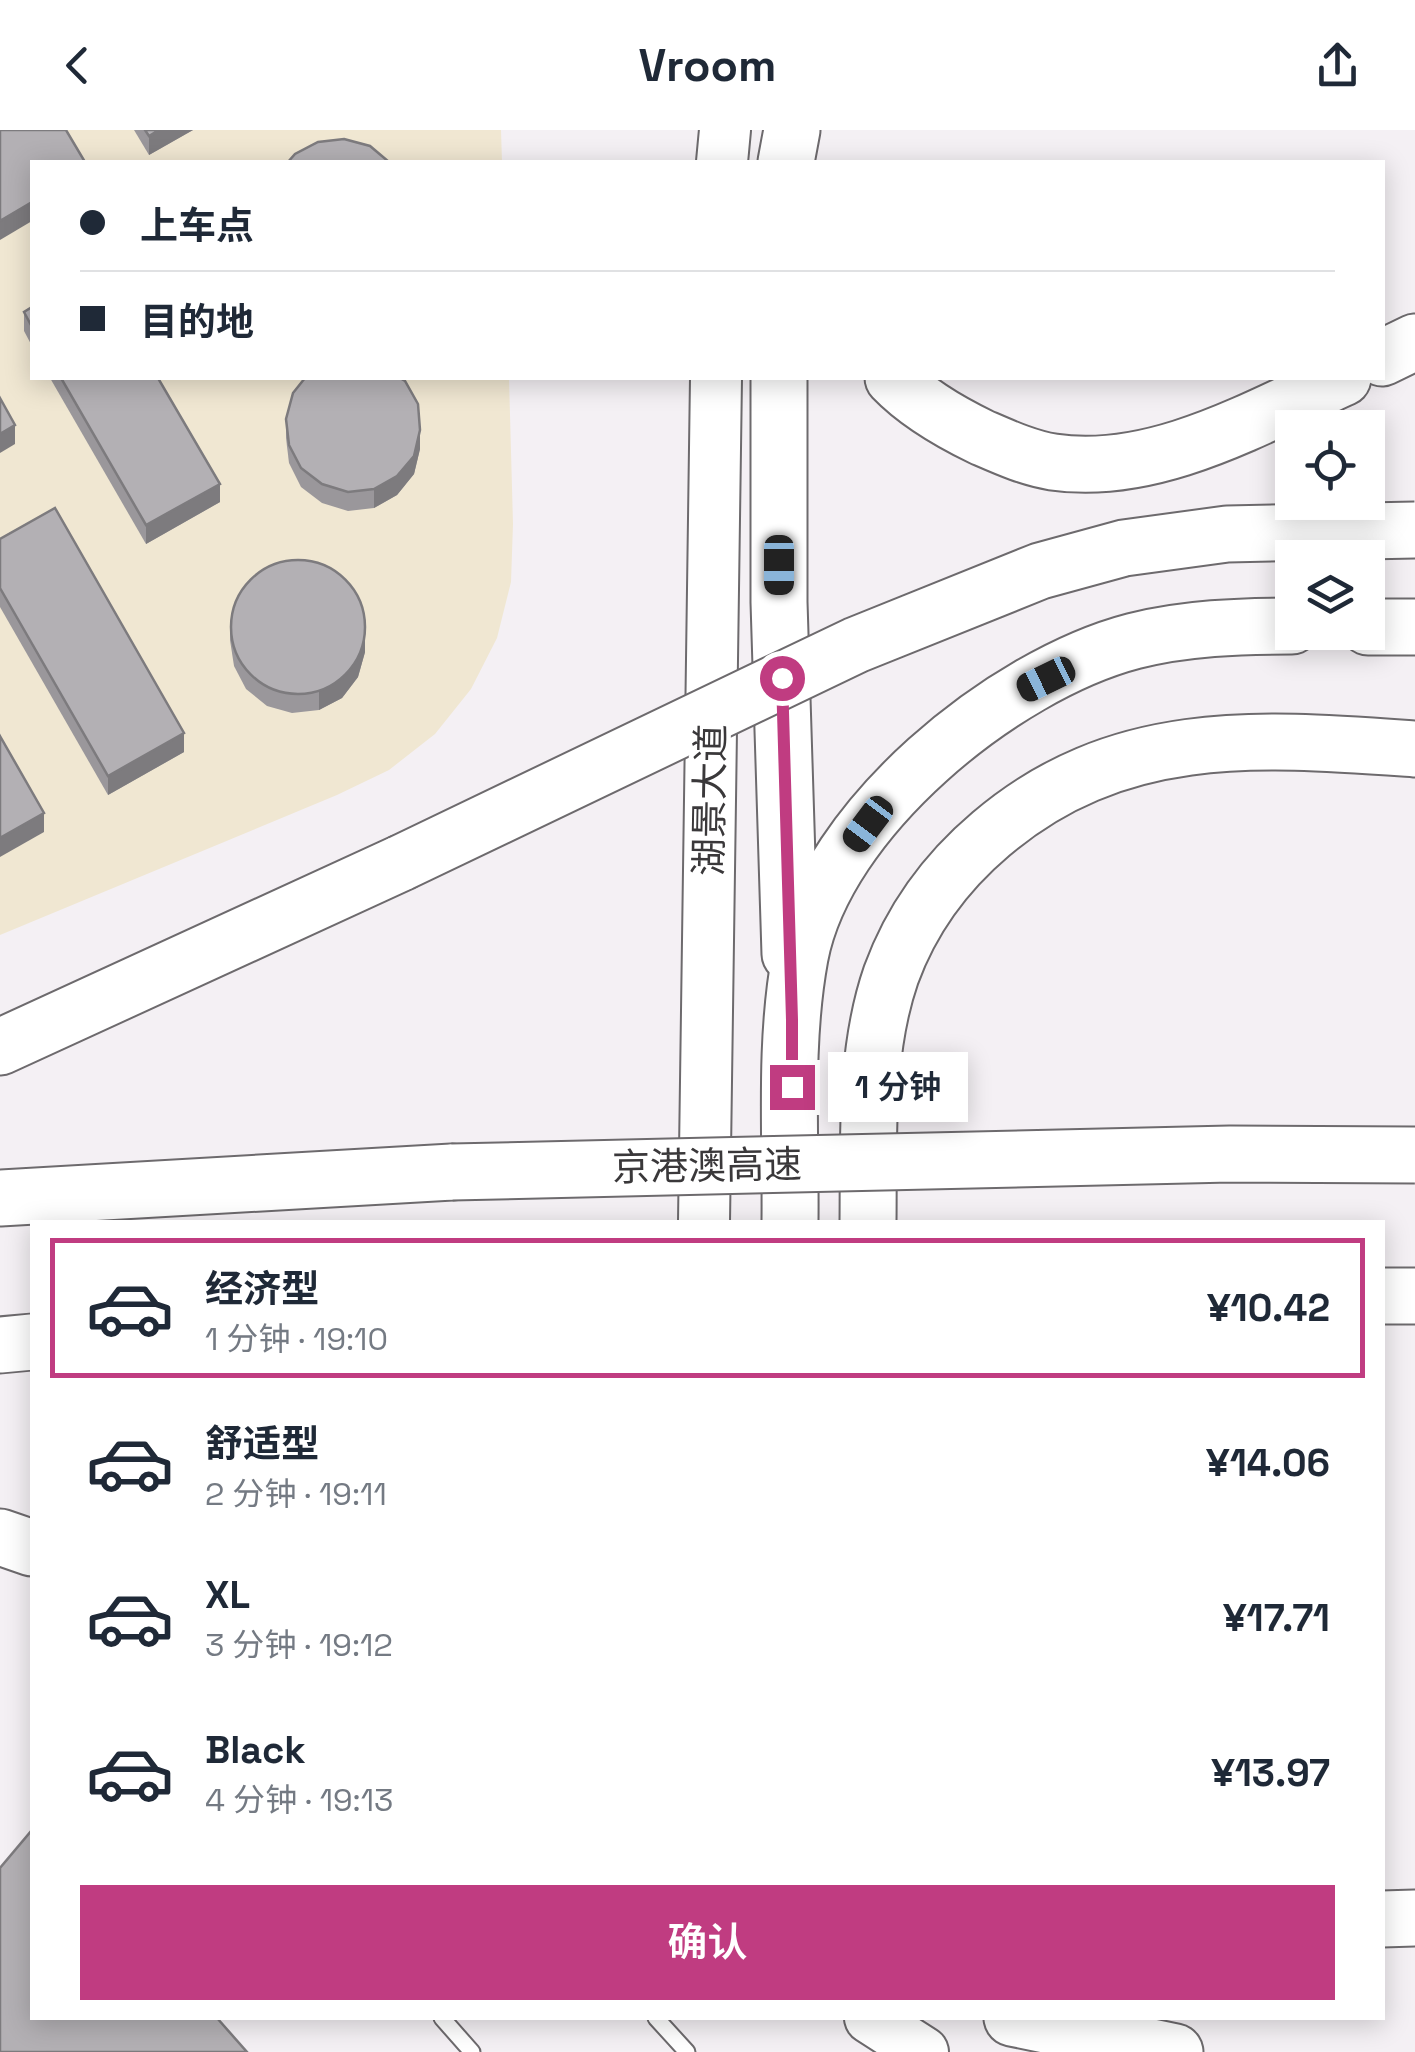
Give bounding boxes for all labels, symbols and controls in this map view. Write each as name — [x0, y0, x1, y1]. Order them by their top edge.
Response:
text: Vroom — [639, 37, 776, 94]
icon: back — [50, 38, 105, 93]
icon: share — [1310, 38, 1365, 93]
text: 上车点 — [140, 202, 254, 250]
text: 目的地 — [140, 298, 254, 346]
map controls — [1275, 410, 1385, 650]
button: locate — [1275, 410, 1385, 520]
car — [764, 535, 794, 595]
button: layers — [1275, 540, 1385, 650]
car — [1012, 652, 1080, 706]
route start — [760, 656, 805, 701]
street label: 湖景大道 — [685, 724, 735, 876]
car — [838, 791, 898, 857]
callout: 1 分钟 — [827, 1052, 967, 1122]
route end — [770, 1065, 815, 1110]
text: 1 分钟 — [855, 1067, 941, 1107]
street label: 京港澳高速 — [612, 1140, 802, 1192]
icon: car — [85, 1263, 175, 1353]
text: 经济型 — [205, 1265, 319, 1313]
text: ¥10.42 — [1207, 1284, 1330, 1332]
text: 1 分钟 · 19:10 — [205, 1319, 388, 1359]
icon: car — [85, 1418, 175, 1508]
text: 舒适型 — [205, 1420, 319, 1468]
text: ¥14.06 — [1206, 1439, 1330, 1487]
text: 2 分钟 · 19:11 — [205, 1474, 387, 1514]
text: XL — [205, 1571, 250, 1619]
icon: car — [85, 1573, 175, 1663]
text: ¥17.71 — [1223, 1594, 1330, 1642]
text: 3 分钟 · 19:12 — [205, 1625, 393, 1665]
text: Black — [205, 1726, 306, 1774]
icon: car — [85, 1728, 175, 1818]
text: ¥13.97 — [1211, 1749, 1330, 1797]
text: 4 分钟 · 19:13 — [205, 1780, 393, 1820]
button: 确认 — [80, 1885, 1335, 2000]

